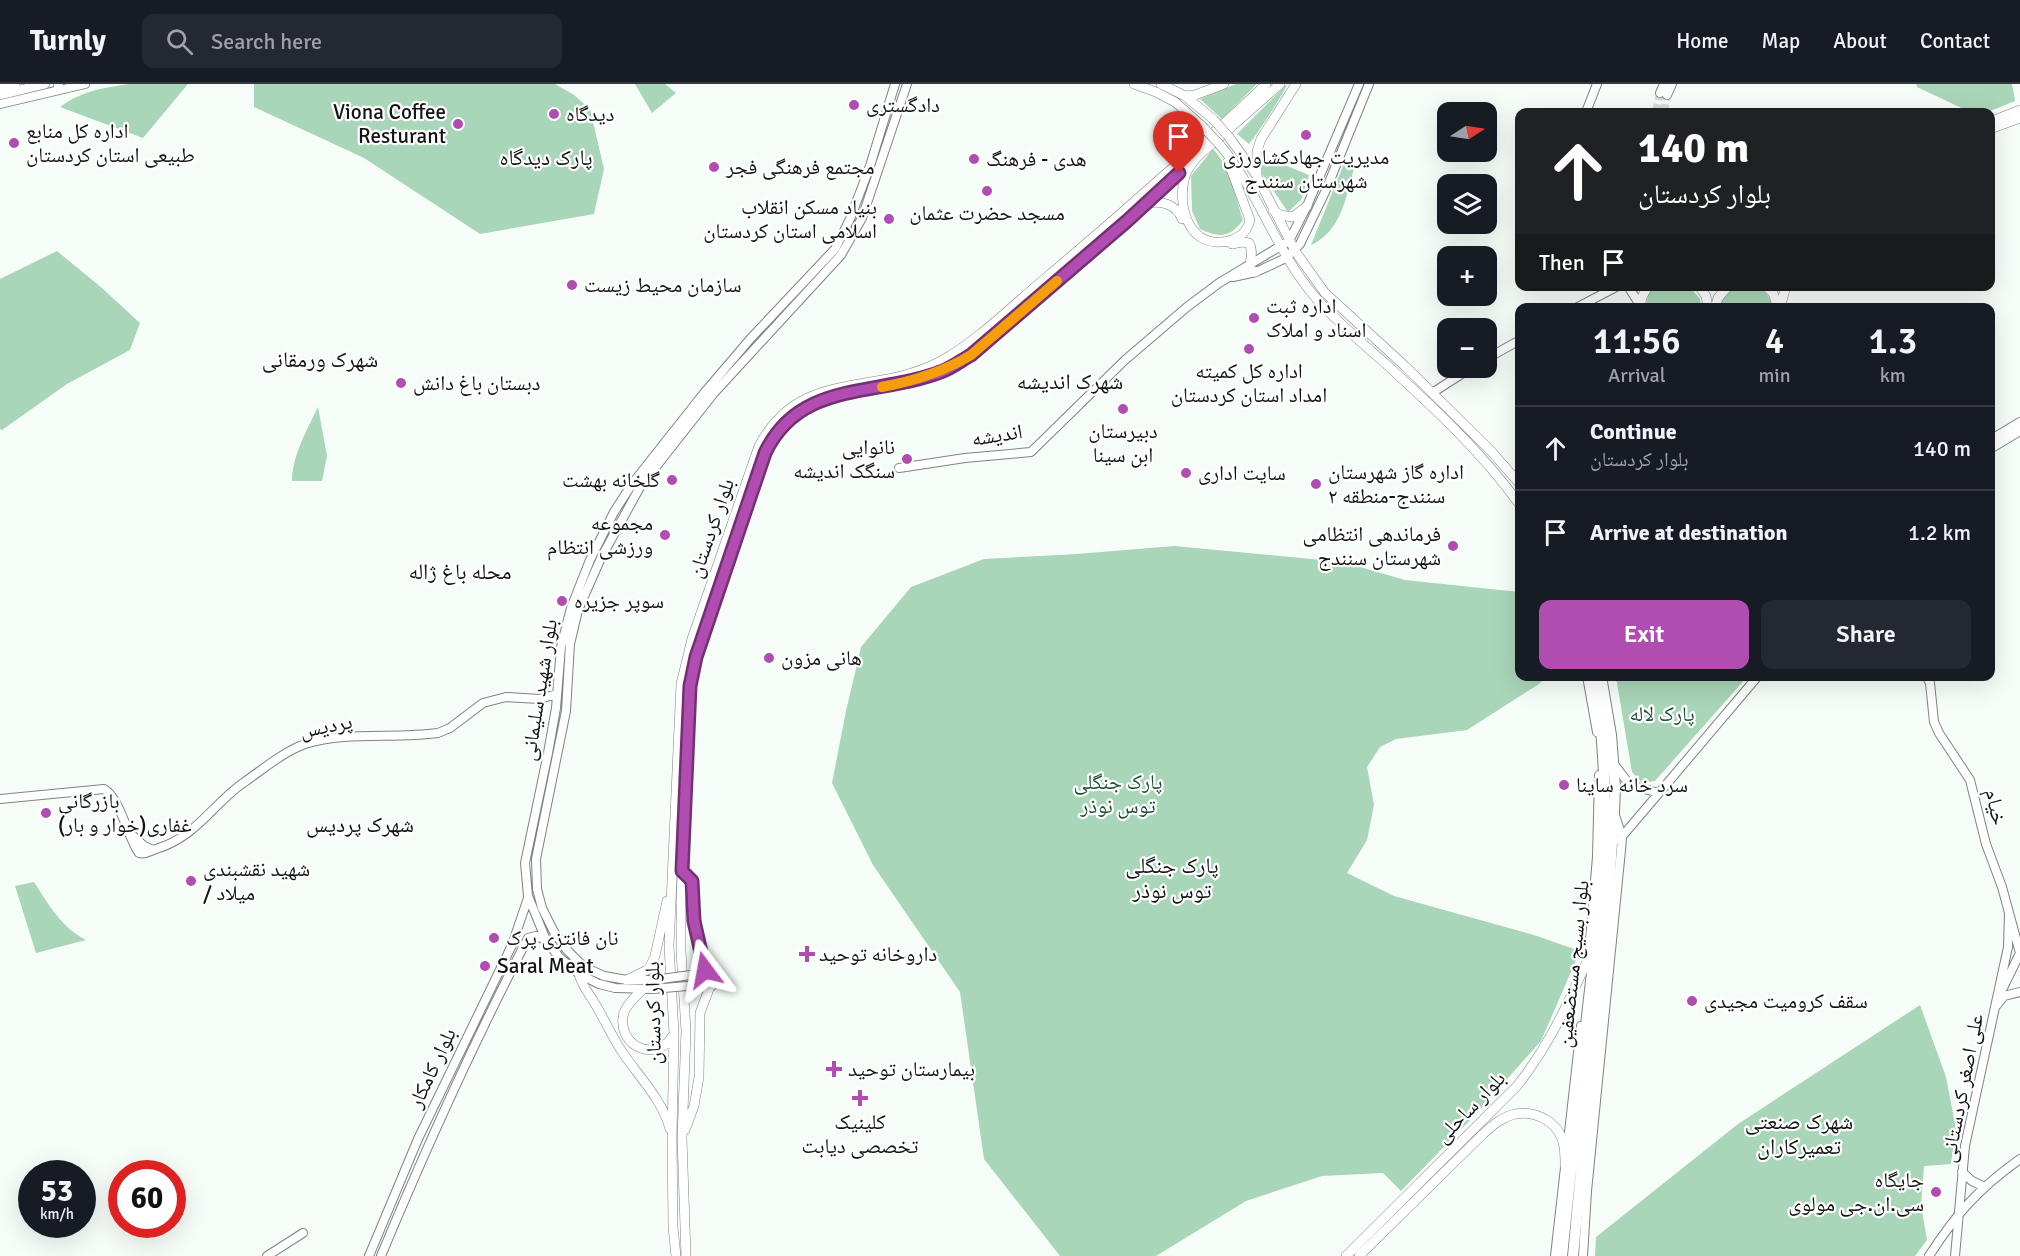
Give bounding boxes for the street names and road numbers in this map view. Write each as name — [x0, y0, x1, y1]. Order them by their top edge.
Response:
street label: اندیشه — [970, 418, 1024, 452]
street label: بلوار کردستان — [682, 475, 740, 581]
street label: بلوار شهید سلیمانی — [515, 617, 563, 763]
street label: پردیس — [298, 708, 354, 744]
street label: خیام — [1978, 786, 2013, 828]
street label: بلوار بسیج مستضعفین — [1551, 879, 1595, 1049]
street label: بلوار کردستان — [639, 961, 667, 1065]
street label: علی اصغر کردستانی — [1935, 1011, 1989, 1165]
street label: بلوار کامکار — [402, 1024, 462, 1113]
street label: بلوار ساحلی — [1429, 1065, 1511, 1149]

